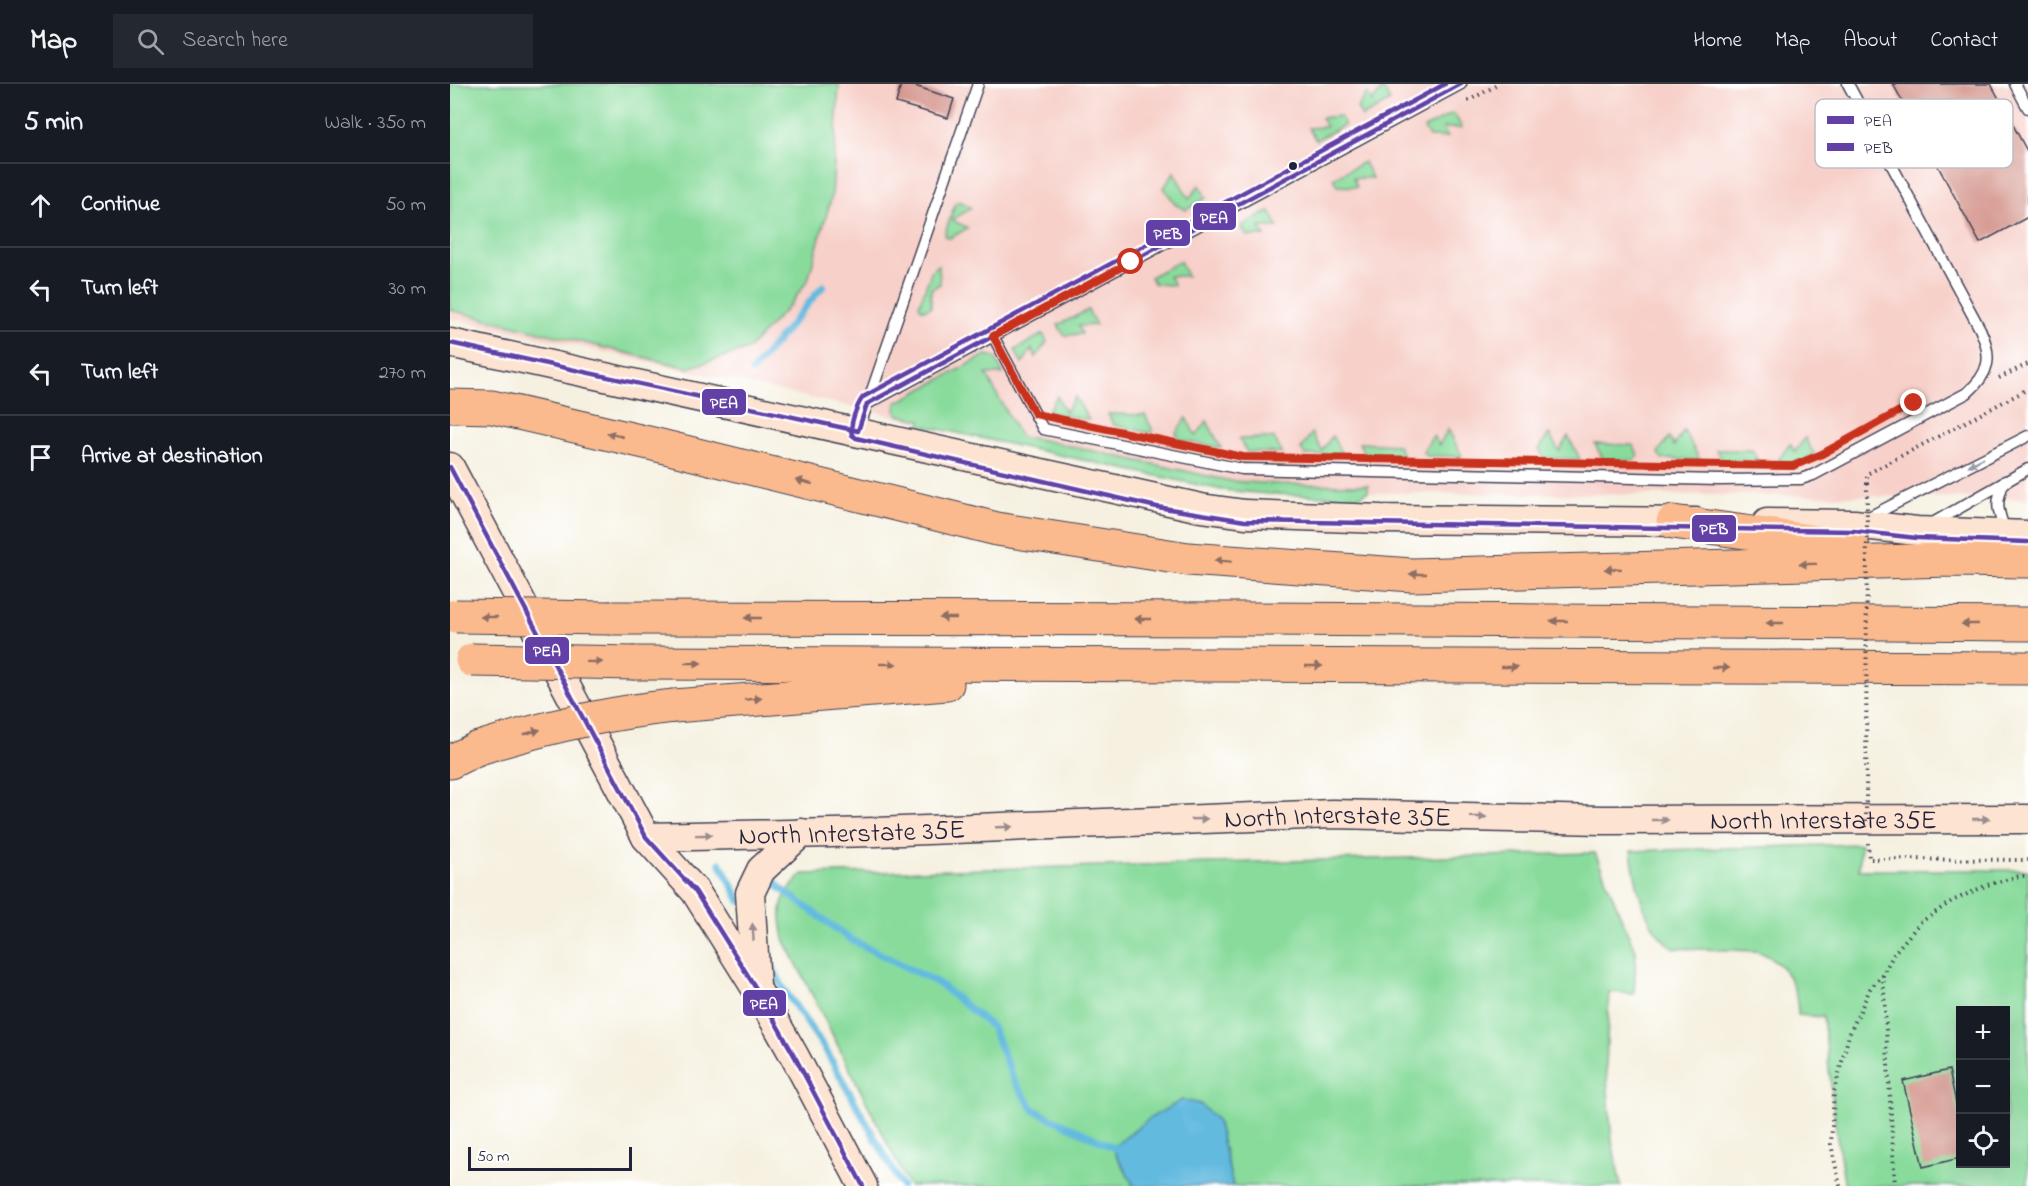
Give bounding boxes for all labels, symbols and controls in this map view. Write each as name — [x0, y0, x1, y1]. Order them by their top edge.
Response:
search box — [113, 14, 533, 68]
text: Map — [30, 21, 77, 62]
icon: search — [134, 25, 167, 58]
text: Search here — [182, 25, 288, 57]
text: Home — [1693, 26, 1742, 56]
text: Map — [1775, 26, 1810, 56]
text: About — [1843, 26, 1897, 56]
text: Contact — [1930, 26, 1998, 56]
legend — [1815, 99, 2013, 168]
text: 5 min — [24, 104, 83, 142]
text: Walk · 350 m — [324, 109, 426, 138]
text: PEA — [1864, 110, 1892, 134]
text: PEB — [1864, 137, 1893, 161]
unlabelled marker — [1287, 160, 1299, 172]
icon: ahead — [24, 189, 57, 222]
text: Continue — [81, 189, 160, 221]
text: 50 m — [385, 191, 426, 220]
line badge: PEA — [1192, 202, 1237, 231]
text: PEA — [1200, 207, 1228, 231]
line badge: PEB — [1145, 219, 1191, 247]
text: PEB — [1154, 223, 1183, 247]
route start — [1117, 248, 1143, 274]
icon: left — [24, 273, 57, 306]
text: Turn left — [81, 273, 158, 305]
text: 30 m — [389, 275, 426, 304]
icon: left — [24, 357, 57, 390]
text: Turn left — [81, 357, 158, 389]
text: 270 m — [379, 359, 426, 388]
line badge: PEA — [701, 388, 747, 416]
route end — [1900, 389, 1926, 415]
text: PEA — [710, 392, 738, 416]
one-way arrow — [605, 430, 624, 440]
icon: arrive — [24, 441, 57, 474]
text: Arrive at destination — [81, 441, 263, 473]
one-way arrow — [1967, 457, 1985, 467]
one-way arrow — [795, 476, 813, 486]
line badge: PEB — [1691, 514, 1737, 543]
text: PEB — [1700, 518, 1729, 542]
one-way arrow — [1214, 557, 1233, 566]
one-way arrow — [1798, 559, 1817, 569]
one-way arrow — [1603, 565, 1622, 574]
one-way arrow — [1408, 569, 1427, 579]
one-way arrow — [480, 612, 499, 622]
one-way arrow — [743, 613, 762, 623]
one-way arrow — [938, 613, 957, 623]
one-way arrow — [1133, 614, 1152, 624]
one-way arrow — [1549, 616, 1568, 626]
one-way arrow — [1765, 618, 1784, 628]
one-way arrow — [1960, 619, 1979, 629]
line badge: PEA — [524, 636, 570, 665]
text: PEA — [533, 640, 561, 664]
one-way arrow — [584, 657, 603, 667]
one-way arrow — [684, 658, 703, 668]
one-way arrow — [879, 659, 898, 669]
one-way arrow — [1305, 661, 1324, 671]
one-way arrow — [1500, 662, 1519, 672]
one-way arrow — [1711, 663, 1730, 672]
one-way arrow — [743, 694, 762, 704]
one-way arrow — [523, 727, 541, 736]
street label: North Interstate 35E — [1224, 797, 1451, 840]
street label: North Interstate 35E — [1710, 802, 1937, 842]
street label: North Interstate 35E — [738, 811, 966, 857]
one-way arrow — [1468, 812, 1487, 822]
one-way arrow — [1190, 814, 1209, 823]
one-way arrow — [1972, 814, 1991, 824]
one-way arrow — [1651, 815, 1670, 825]
one-way arrow — [995, 822, 1014, 831]
one-way arrow — [695, 831, 714, 840]
one-way arrow — [748, 922, 758, 941]
line badge: PEA — [742, 989, 787, 1017]
text: PEA — [750, 993, 778, 1017]
map controls — [1956, 1006, 2010, 1168]
button: + — [1956, 1006, 2010, 1060]
button: − — [1956, 1060, 2010, 1114]
button: locate — [1956, 1114, 2010, 1168]
scale bar — [468, 1144, 632, 1172]
text: 50 m — [477, 1145, 509, 1169]

